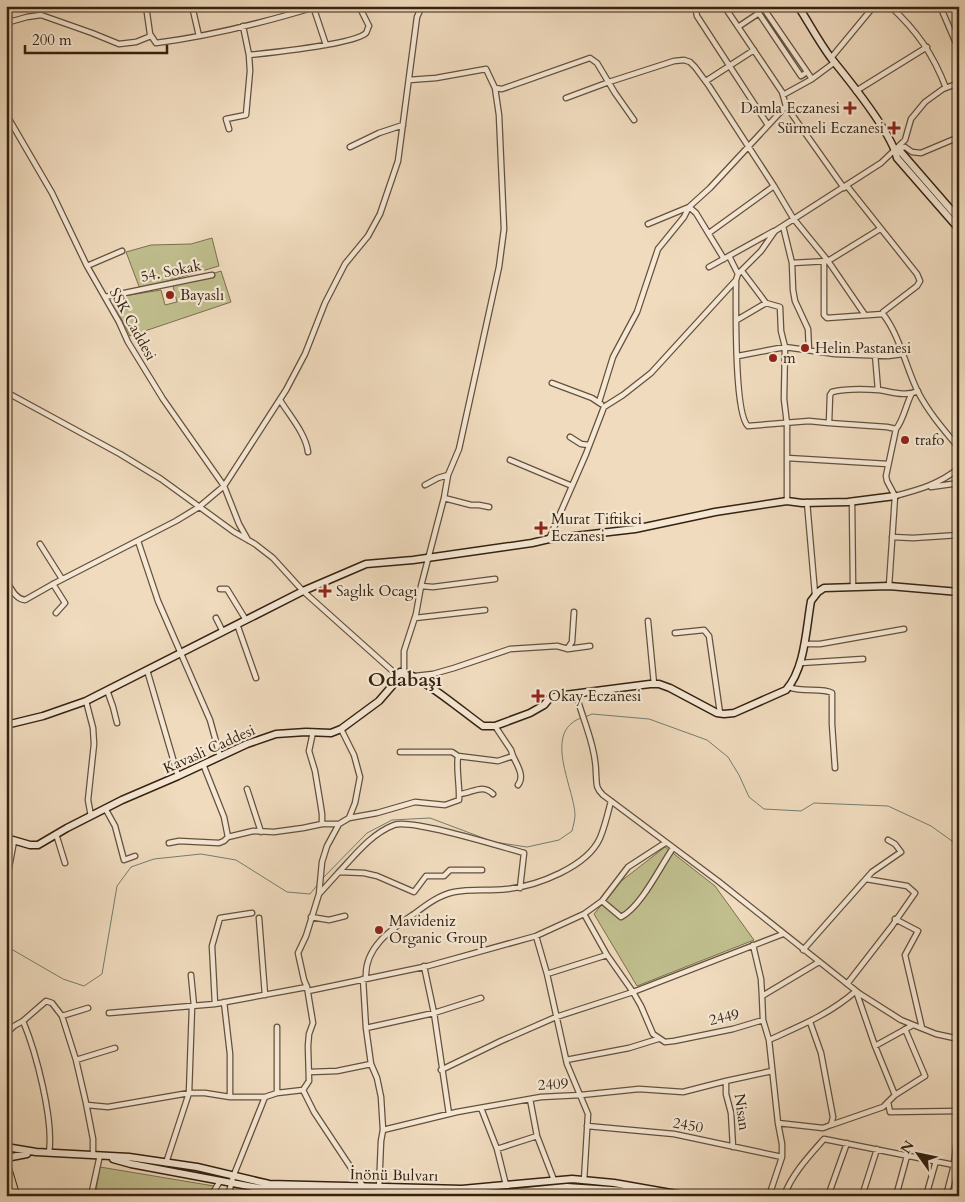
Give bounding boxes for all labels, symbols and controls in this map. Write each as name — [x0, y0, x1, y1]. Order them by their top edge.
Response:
scale bar — [25, 22, 168, 54]
text: 200 m — [32, 30, 72, 50]
place label: Damla Eczanesi — [740, 98, 840, 118]
marker: Damla Eczanesi — [844, 102, 856, 114]
place label: Sürmeli Eczanesi — [777, 118, 884, 138]
marker: Sürmeli Eczanesi — [888, 122, 900, 134]
street label: 54. Sokak — [139, 255, 203, 287]
street label: SSK Caddesi — [105, 284, 161, 364]
place label: Bayaslı — [180, 285, 224, 305]
marker: Bayaslı — [164, 289, 176, 301]
place label: Helin Pastanesi — [815, 338, 911, 358]
marker: Helin Pastanesi — [799, 342, 811, 354]
place label: m — [783, 348, 796, 368]
marker: m — [767, 352, 779, 364]
place label: trafo — [915, 430, 944, 450]
marker: trafo — [899, 434, 911, 446]
place label: Murat Tiftikci Eczanesi — [551, 509, 642, 546]
marker: Murat Tiftikci Eczanesi — [535, 522, 547, 534]
place label: Saglık Ocagı — [336, 581, 417, 601]
marker: Saglık Ocagı — [318, 584, 332, 598]
district label: Odabaşı — [368, 666, 442, 693]
place label: Okay Eczanesi — [548, 686, 641, 706]
marker: Okay Eczanesi — [532, 690, 544, 702]
street label: Kavasli Caddesi — [160, 720, 258, 778]
place label: Mavideniz Organic Group — [389, 911, 488, 948]
marker: Mavideniz Organic Group — [373, 924, 385, 936]
street label: 2449 — [707, 1004, 742, 1030]
street label: 2409 — [537, 1073, 569, 1095]
street label: Nisan — [730, 1092, 755, 1132]
street label: 2450 — [671, 1112, 705, 1138]
north arrow — [892, 1130, 942, 1180]
text: N — [896, 1137, 919, 1157]
street label: İnönü Bulvarı — [350, 1164, 438, 1186]

